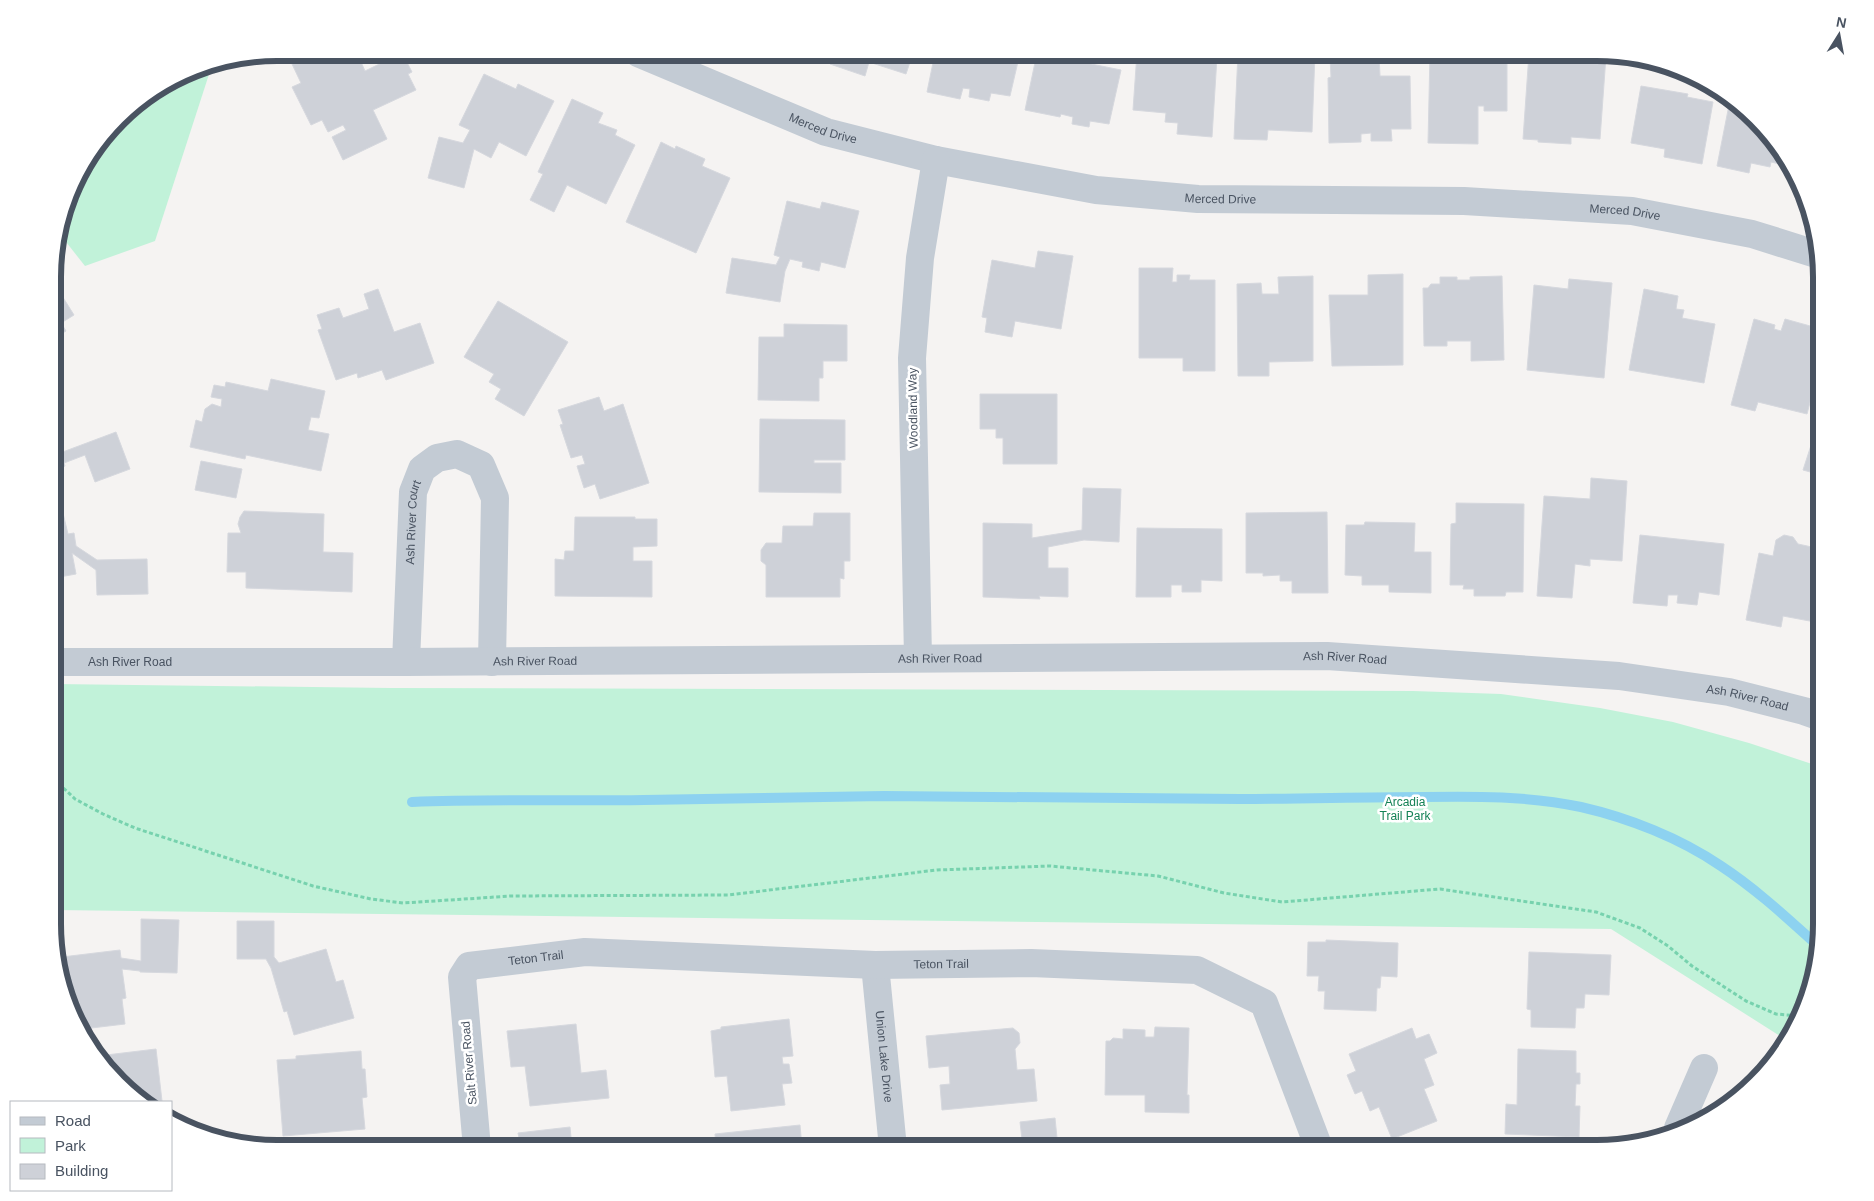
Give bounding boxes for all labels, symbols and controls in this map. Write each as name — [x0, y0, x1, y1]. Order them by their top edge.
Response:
north arrow — [1814, 10, 1864, 60]
text: N — [1835, 13, 1848, 31]
street label: Merced Drive — [787, 110, 859, 147]
street label: Merced Drive — [1184, 191, 1256, 206]
street label: Merced Drive — [1589, 201, 1662, 223]
street label: Woodland Way — [905, 368, 921, 448]
street label: Ash River Court — [403, 477, 424, 565]
street label: Ash River Road — [1303, 649, 1387, 667]
street label: Ash River Road — [898, 651, 982, 666]
street label: Ash River Road — [493, 654, 577, 668]
street label: Ash River Road — [88, 655, 172, 669]
street label: Ash River Road — [1705, 682, 1790, 714]
park label: Arcadia Trail Park — [1380, 795, 1431, 823]
street label: Teton Trail — [507, 948, 564, 968]
street label: Teton Trail — [913, 957, 969, 972]
street label: Union Lake Drive — [873, 1010, 896, 1103]
street label: Salt River Road — [458, 1021, 480, 1105]
legend — [10, 1101, 172, 1191]
text: Road — [55, 1112, 91, 1129]
text: Park — [55, 1137, 86, 1154]
text: Building — [55, 1162, 108, 1179]

